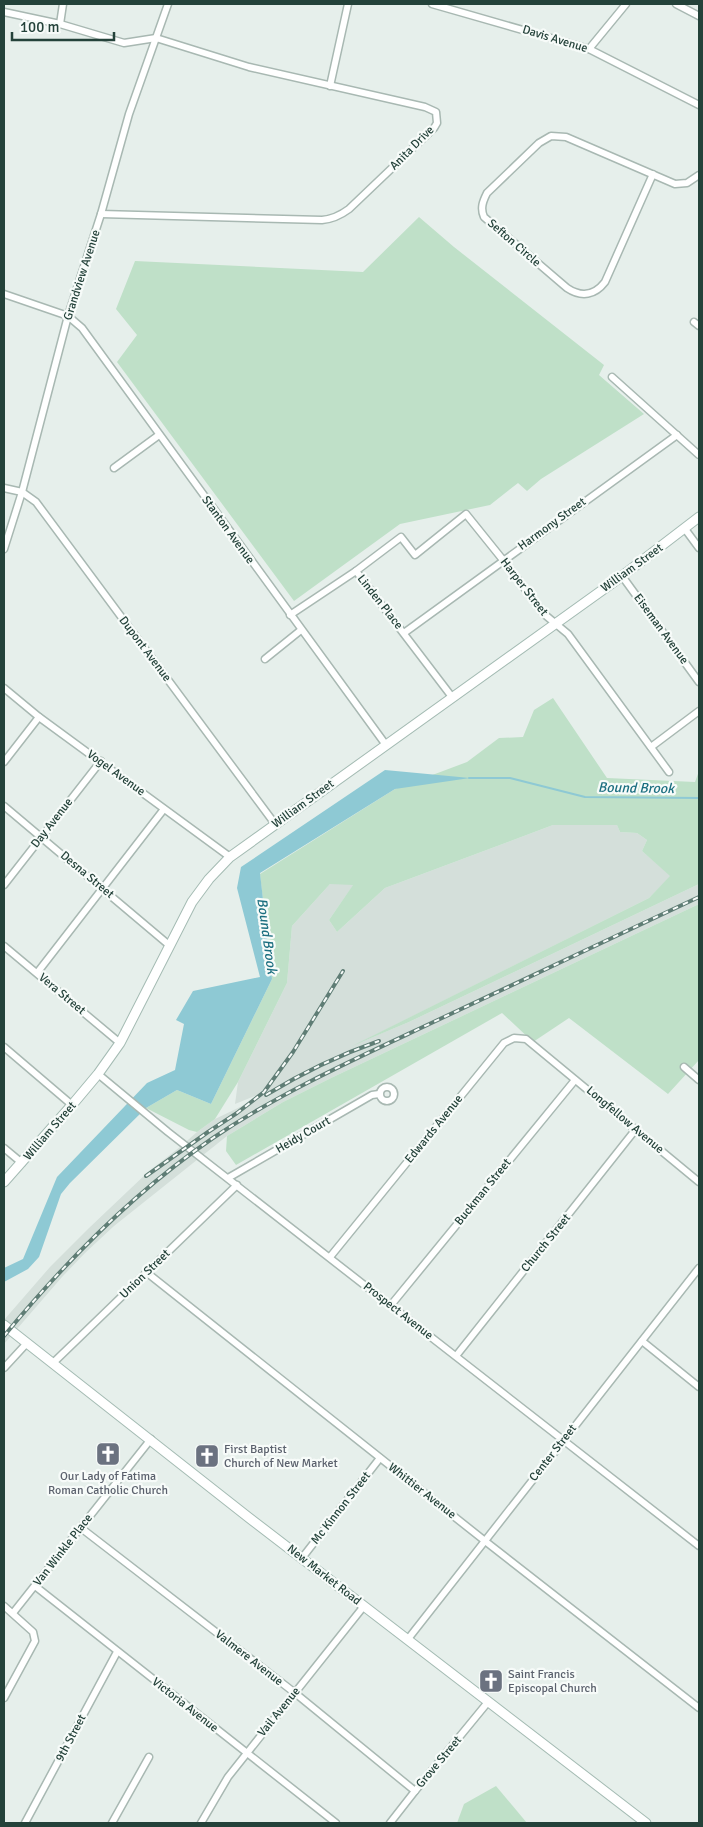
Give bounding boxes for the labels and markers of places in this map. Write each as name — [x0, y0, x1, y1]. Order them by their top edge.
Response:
church icon: Our Lady of Fatima Roman Catholic Church — [95, 1441, 121, 1467]
place label: First Baptist Church of New Market — [224, 1442, 338, 1471]
church icon: First Baptist Church of New Market — [194, 1443, 220, 1469]
place label: Our Lady of Fatima Roman Catholic Church — [48, 1469, 168, 1498]
place label: Saint Francis Episcopal Church — [508, 1667, 597, 1696]
church icon: Saint Francis Episcopal Church — [478, 1668, 504, 1694]

